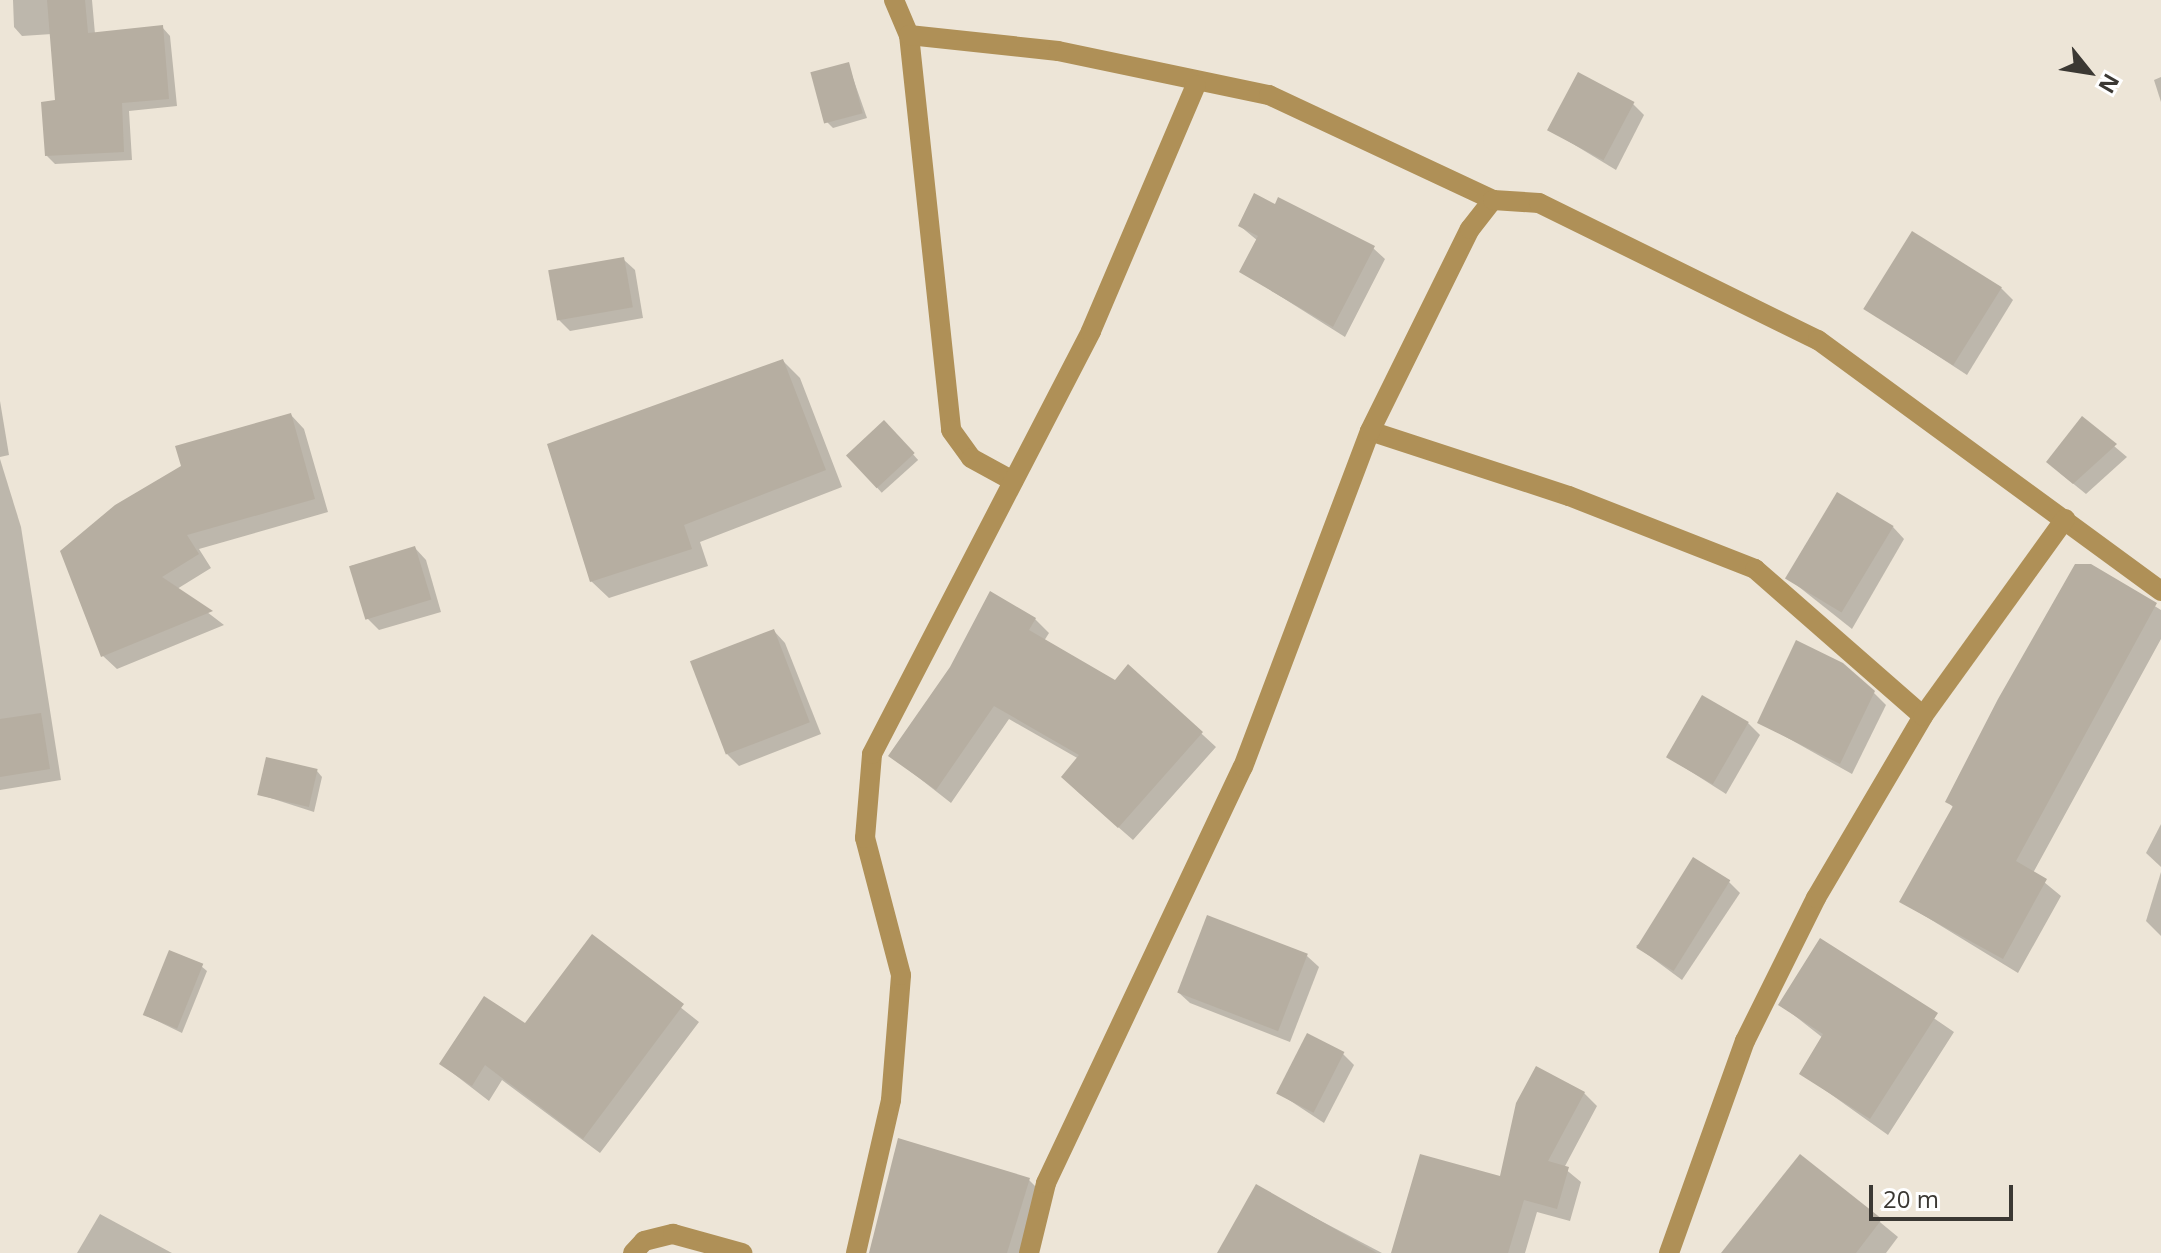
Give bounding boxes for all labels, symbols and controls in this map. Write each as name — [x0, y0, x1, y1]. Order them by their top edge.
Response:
north arrow — [2049, 32, 2129, 112]
text: N — [2092, 69, 2127, 99]
scale bar — [1873, 1169, 2017, 1219]
text: 20 m — [1883, 1182, 1939, 1215]

